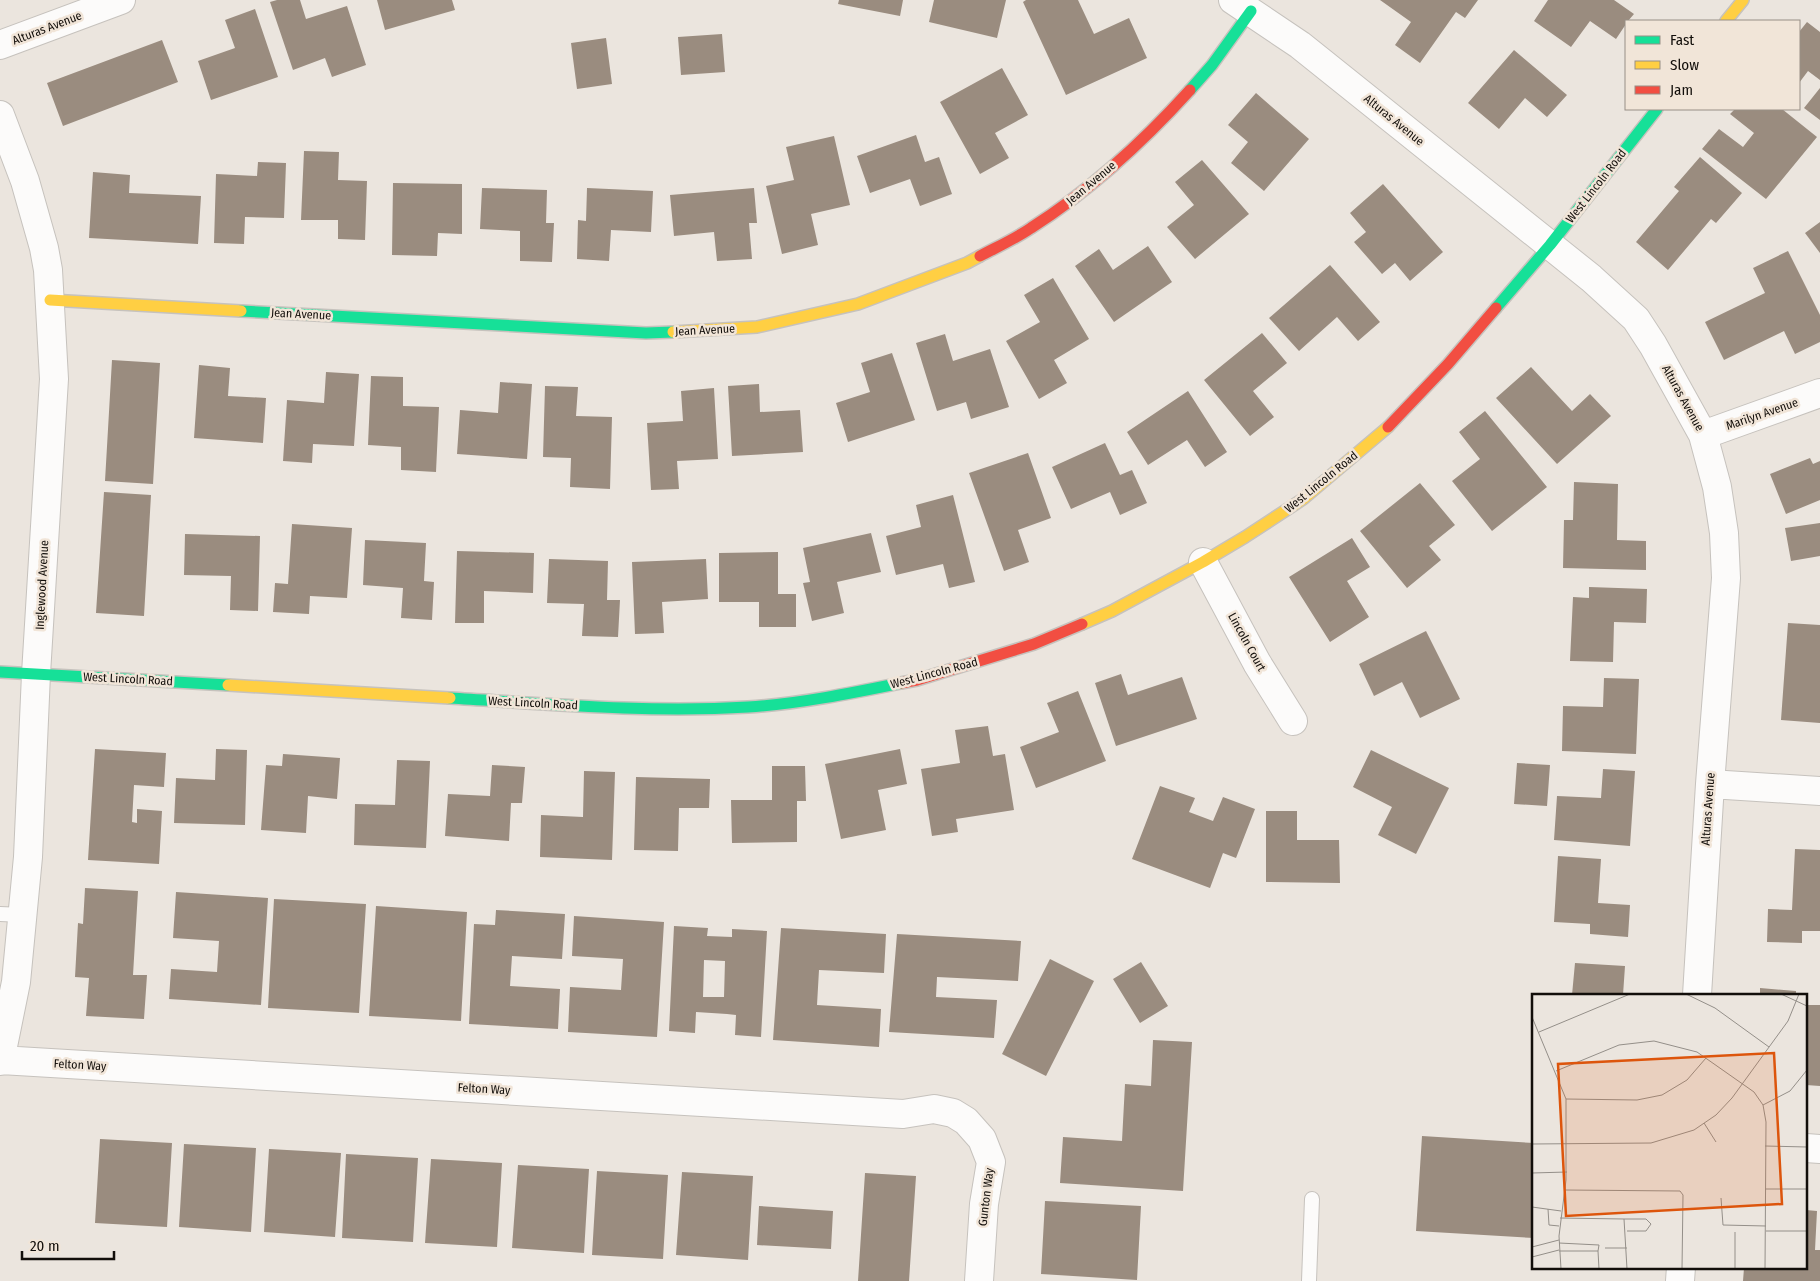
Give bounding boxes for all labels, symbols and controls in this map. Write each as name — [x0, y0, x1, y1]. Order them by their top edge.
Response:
street label: Alturas Avenue — [10, 8, 84, 48]
legend — [1625, 20, 1800, 110]
text: Fast — [1670, 31, 1694, 49]
text: Slow — [1670, 56, 1699, 74]
text: Jam — [1670, 81, 1693, 99]
street label: Alturas Avenue — [1361, 91, 1427, 149]
street label: West Lincoln Road — [1563, 146, 1629, 226]
street label: Jean Avenue — [1063, 158, 1119, 208]
street label: Jean Avenue — [271, 305, 331, 323]
street label: Jean Avenue — [675, 321, 735, 339]
street label: Alturas Avenue — [1659, 363, 1707, 434]
street label: Marilyn Avenue — [1724, 395, 1800, 433]
street label: West Lincoln Road — [1282, 448, 1360, 516]
street label: Inglewood Avenue — [33, 540, 51, 630]
street label: Lincoln Court — [1225, 610, 1269, 674]
street label: West Lincoln Road — [889, 655, 979, 691]
street label: West Lincoln Road — [83, 670, 173, 688]
street label: West Lincoln Road — [488, 694, 578, 712]
street label: Alturas Avenue — [1698, 772, 1718, 846]
inset map — [1532, 994, 1808, 1268]
street label: Felton Way — [53, 1057, 107, 1073]
street label: Felton Way — [457, 1081, 511, 1097]
street label: Gunton Way — [975, 1167, 997, 1227]
scale bar — [22, 1228, 115, 1260]
text: 20 m — [30, 1237, 60, 1255]

